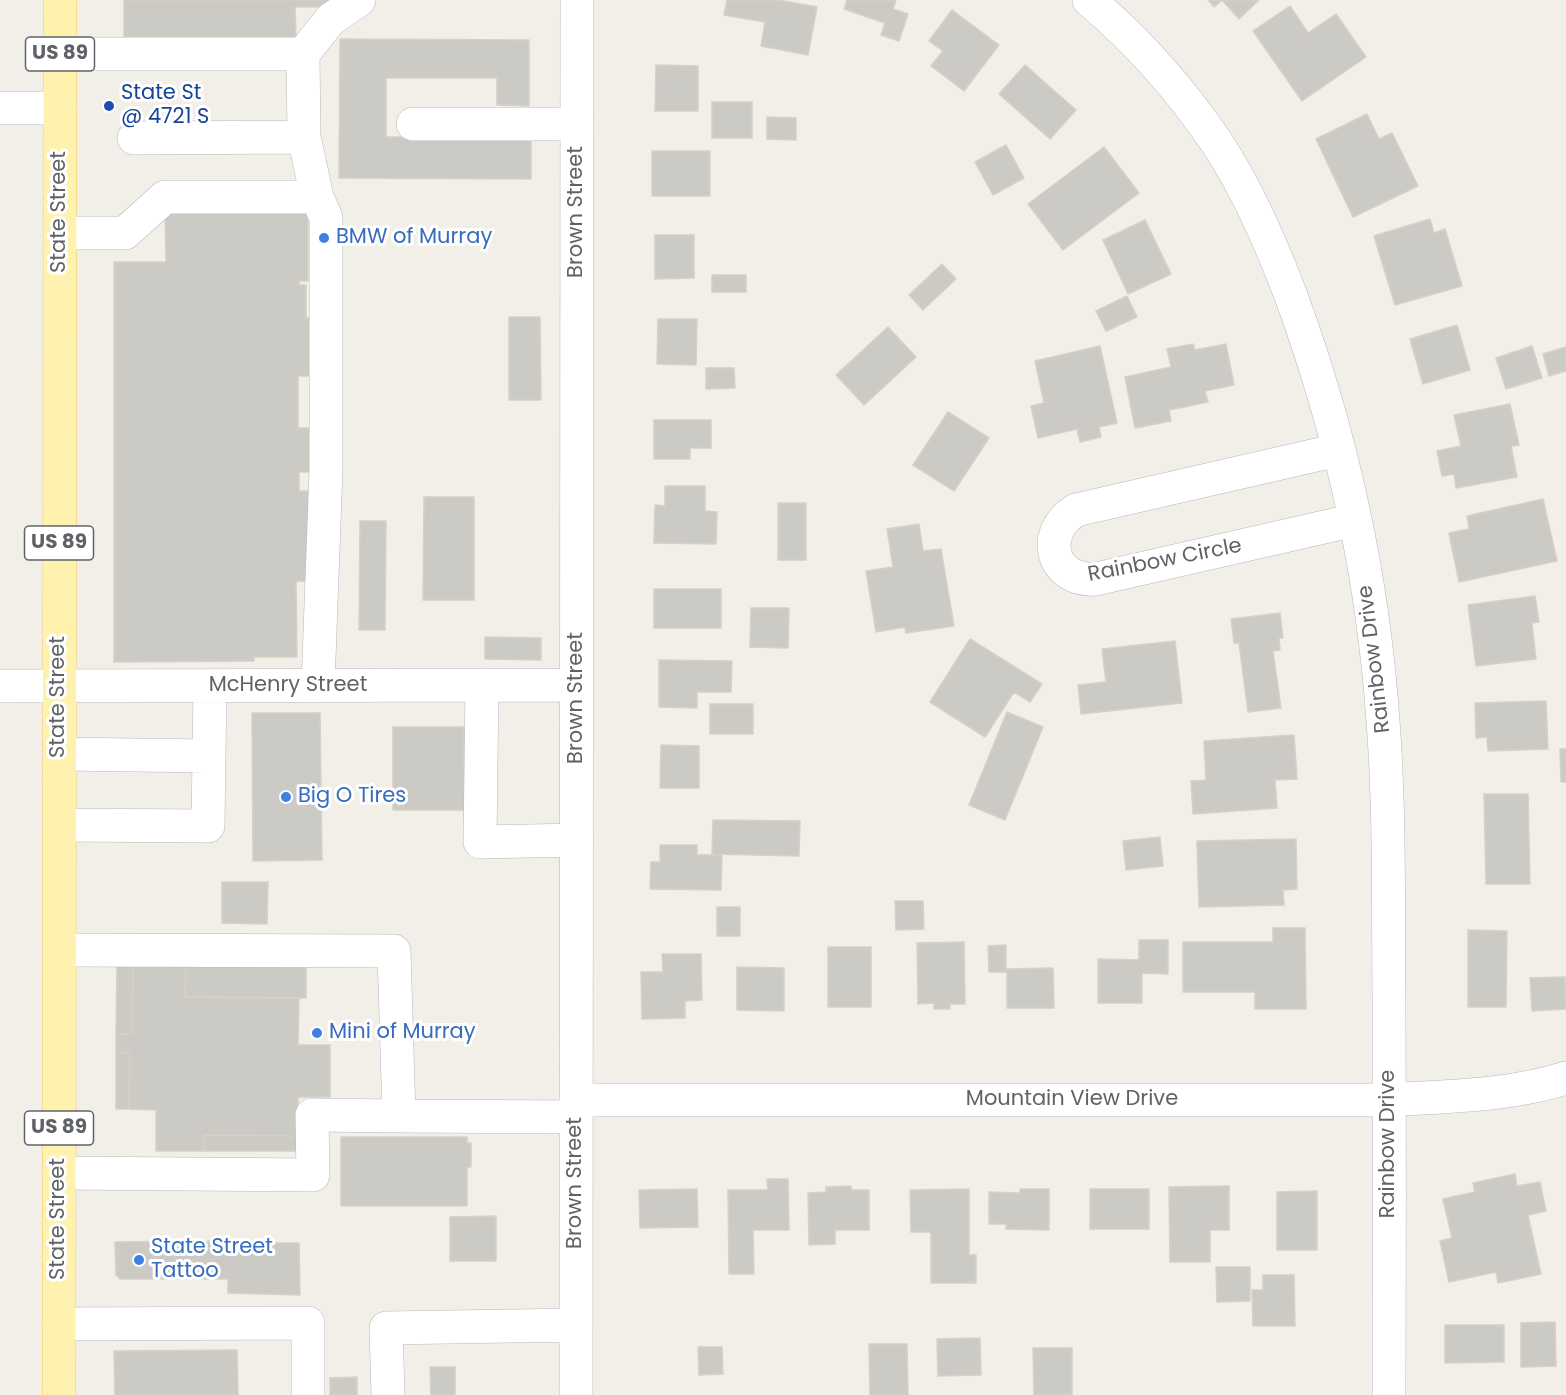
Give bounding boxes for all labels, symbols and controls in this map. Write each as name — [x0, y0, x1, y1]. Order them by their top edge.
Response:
road number: US 89 — [26, 37, 94, 71]
place label: State St @ 4721 S — [121, 81, 209, 131]
marker: State St @ 4721 S — [102, 99, 116, 113]
street label: Brown Street — [564, 146, 590, 278]
street label: State Street — [47, 151, 73, 273]
place label: BMW of Murray — [336, 225, 492, 251]
marker: BMW of Murray — [317, 231, 331, 245]
road number: US 89 — [25, 526, 94, 560]
street label: Rainbow Circle — [1086, 534, 1244, 588]
street label: Rainbow Drive — [1353, 584, 1397, 734]
street label: Brown Street — [564, 632, 590, 764]
street label: State Street — [46, 636, 72, 758]
street label: McHenry Street — [209, 673, 367, 699]
place label: Big O Tires — [298, 784, 406, 810]
marker: Big O Tires — [279, 790, 293, 804]
place label: Mini of Murray — [329, 1020, 476, 1046]
marker: Mini of Murray — [310, 1026, 324, 1040]
street label: Rainbow Drive — [1376, 1070, 1402, 1218]
street label: Mountain View Drive — [966, 1087, 1178, 1113]
road number: US 89 — [25, 1111, 94, 1145]
street label: Brown Street — [563, 1117, 589, 1249]
street label: State Street — [46, 1158, 72, 1280]
place label: State Street Tattoo — [151, 1235, 273, 1285]
marker: State Street Tattoo — [132, 1253, 146, 1267]

